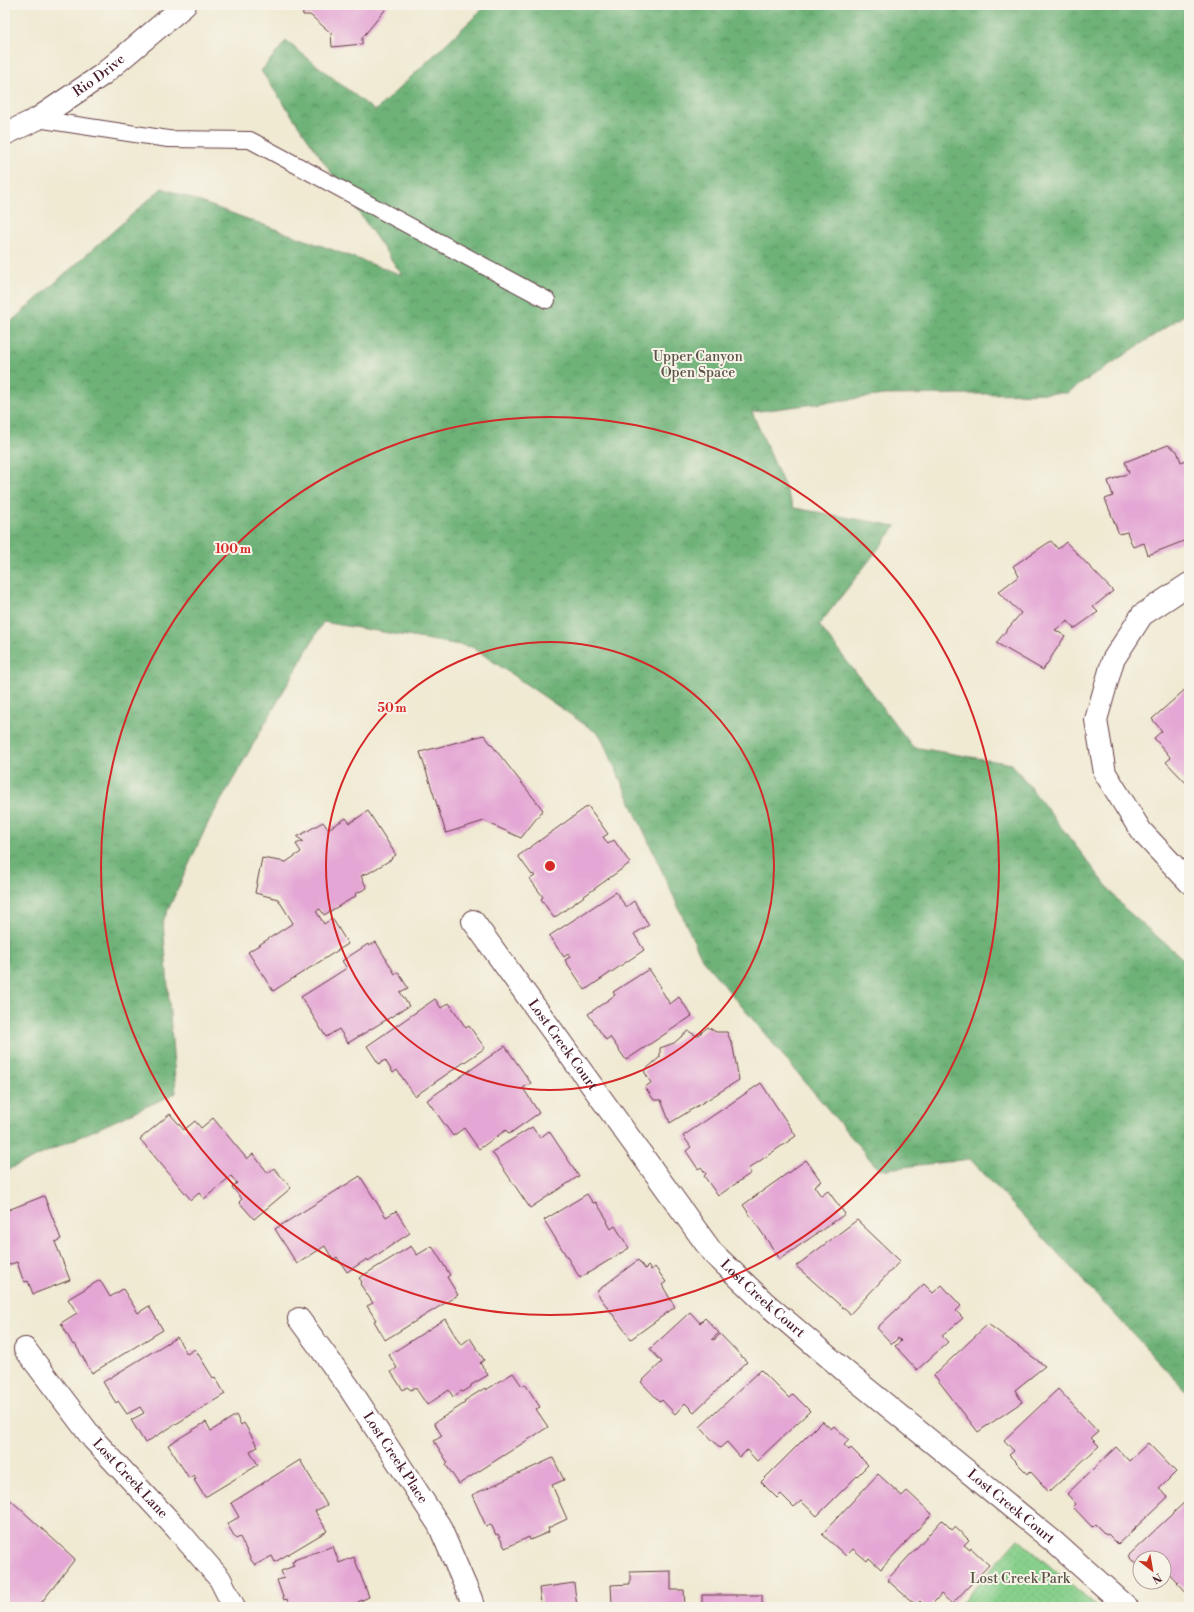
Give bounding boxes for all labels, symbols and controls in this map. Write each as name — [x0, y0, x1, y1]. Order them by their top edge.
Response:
street label: Rio Drive — [69, 50, 129, 101]
park label: Upper Canyon Open Space — [653, 348, 744, 382]
text: 100 m — [215, 542, 251, 557]
text: 50 m — [377, 701, 407, 716]
centre of rings — [543, 859, 557, 873]
street label: Lost Creek Court — [524, 996, 602, 1094]
street label: Lost Creek Court — [716, 1256, 808, 1342]
street label: Lost Creek Place — [358, 1409, 432, 1507]
street label: Lost Creek Lane — [88, 1435, 172, 1522]
street label: Lost Creek Court — [963, 1465, 1058, 1548]
north arrow — [1132, 1550, 1172, 1590]
text: N — [1149, 1569, 1164, 1586]
park label: Lost Creek Park — [970, 1570, 1071, 1588]

